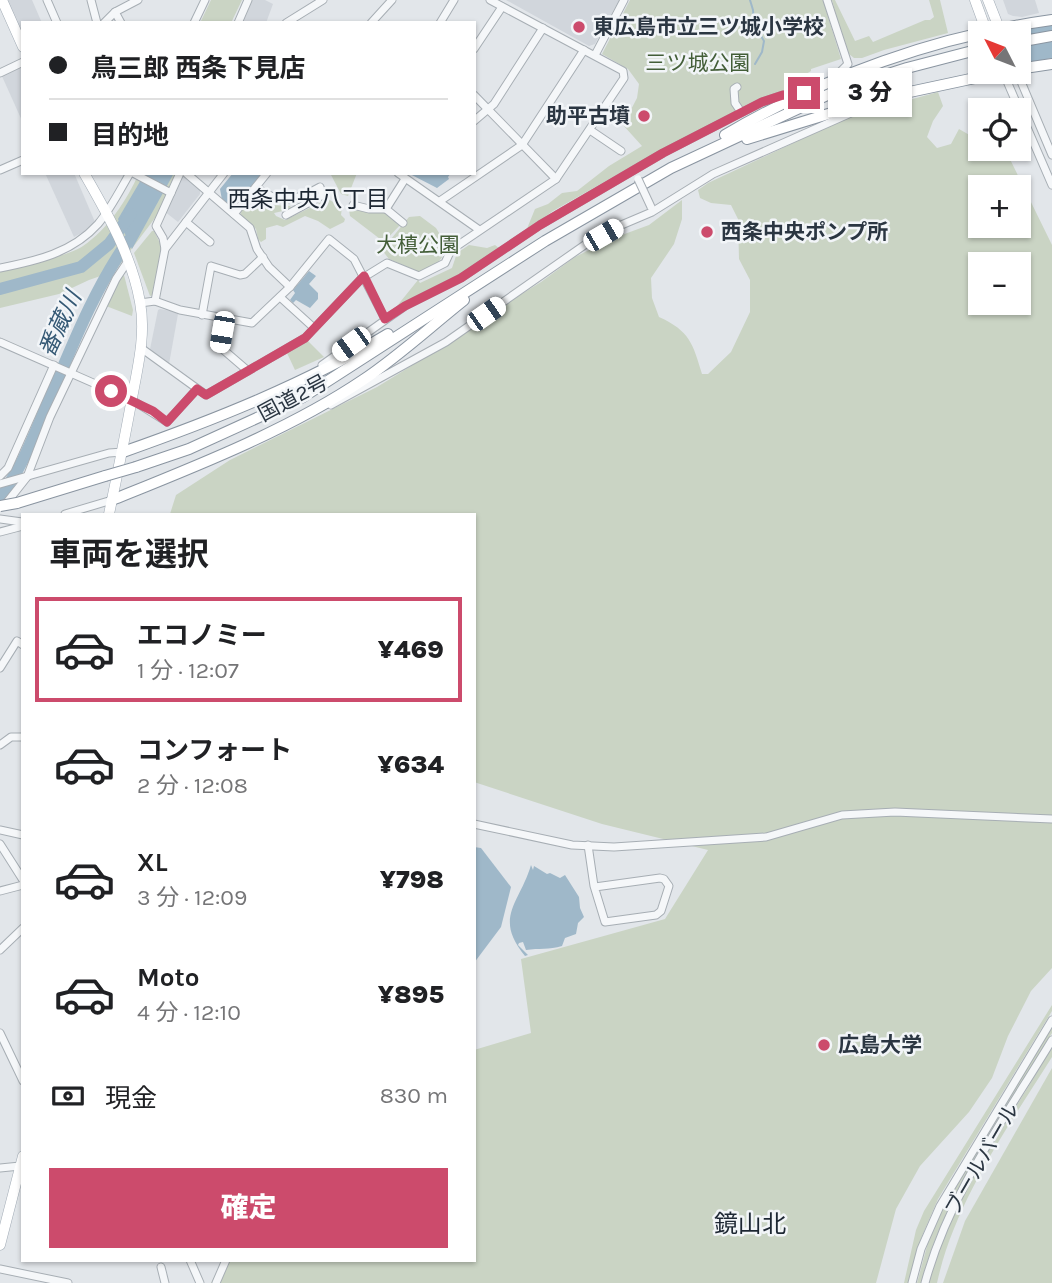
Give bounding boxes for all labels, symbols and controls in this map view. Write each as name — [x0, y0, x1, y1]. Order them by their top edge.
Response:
place label: 東広島市立三ツ城小学校 — [593, 15, 824, 39]
marker: 東広島市立三ツ城小学校 — [571, 19, 587, 35]
north arrow — [968, 21, 1031, 84]
map controls — [968, 21, 1031, 315]
park label: 三ツ城公園 — [646, 51, 751, 75]
text: 鳥三郎 西条下見店 — [91, 53, 306, 84]
callout: 3 分 — [828, 68, 912, 118]
route end — [788, 77, 820, 109]
text: 3 分 — [848, 79, 892, 106]
button: locate — [968, 98, 1031, 161]
place label: 助平古墳 — [546, 104, 630, 128]
marker: 助平古墳 — [636, 108, 652, 124]
text: 目的地 — [91, 120, 169, 151]
button: + — [968, 175, 1031, 238]
district label: 西条中央八丁目 — [228, 186, 389, 213]
car — [580, 215, 627, 255]
place label: 西条中央ポンプ所 — [721, 220, 888, 244]
marker: 西条中央ポンプ所 — [699, 224, 715, 240]
park label: 大槙公園 — [376, 233, 460, 257]
button: − — [968, 252, 1031, 315]
water label: 番蔵川 — [33, 284, 88, 361]
car — [463, 293, 510, 335]
car — [209, 309, 236, 355]
car — [328, 323, 375, 365]
street label: 国道2号 — [254, 370, 332, 426]
route start — [95, 375, 127, 407]
text: 車両を選択 — [49, 536, 209, 573]
icon: car — [53, 618, 116, 681]
text: エコノミー — [137, 620, 267, 651]
text: ¥469 — [378, 634, 444, 665]
text: 1 分 · 12:07 — [137, 657, 239, 684]
icon: car — [53, 733, 116, 796]
text: コンフォート — [137, 735, 292, 766]
text: ¥634 — [377, 749, 444, 780]
text: 2 分 · 12:08 — [137, 772, 248, 799]
text: XL — [137, 847, 168, 878]
icon: car — [53, 848, 116, 911]
text: ¥798 — [380, 864, 444, 895]
text: 3 分 · 12:09 — [137, 884, 247, 911]
text: Moto — [137, 962, 199, 993]
icon: car — [53, 963, 116, 1026]
text: ¥895 — [378, 979, 444, 1010]
text: 4 分 · 12:10 — [137, 999, 241, 1026]
place label: 広島大学 — [838, 1033, 922, 1057]
marker: 広島大学 — [816, 1037, 832, 1053]
icon: cash — [49, 1077, 87, 1115]
text: 830 m — [380, 1082, 448, 1109]
text: 現金 — [105, 1083, 157, 1114]
street label: ブールバール — [940, 1098, 1024, 1220]
button: 確定 — [49, 1168, 448, 1248]
district label: 鏡山北 — [714, 1210, 786, 1238]

